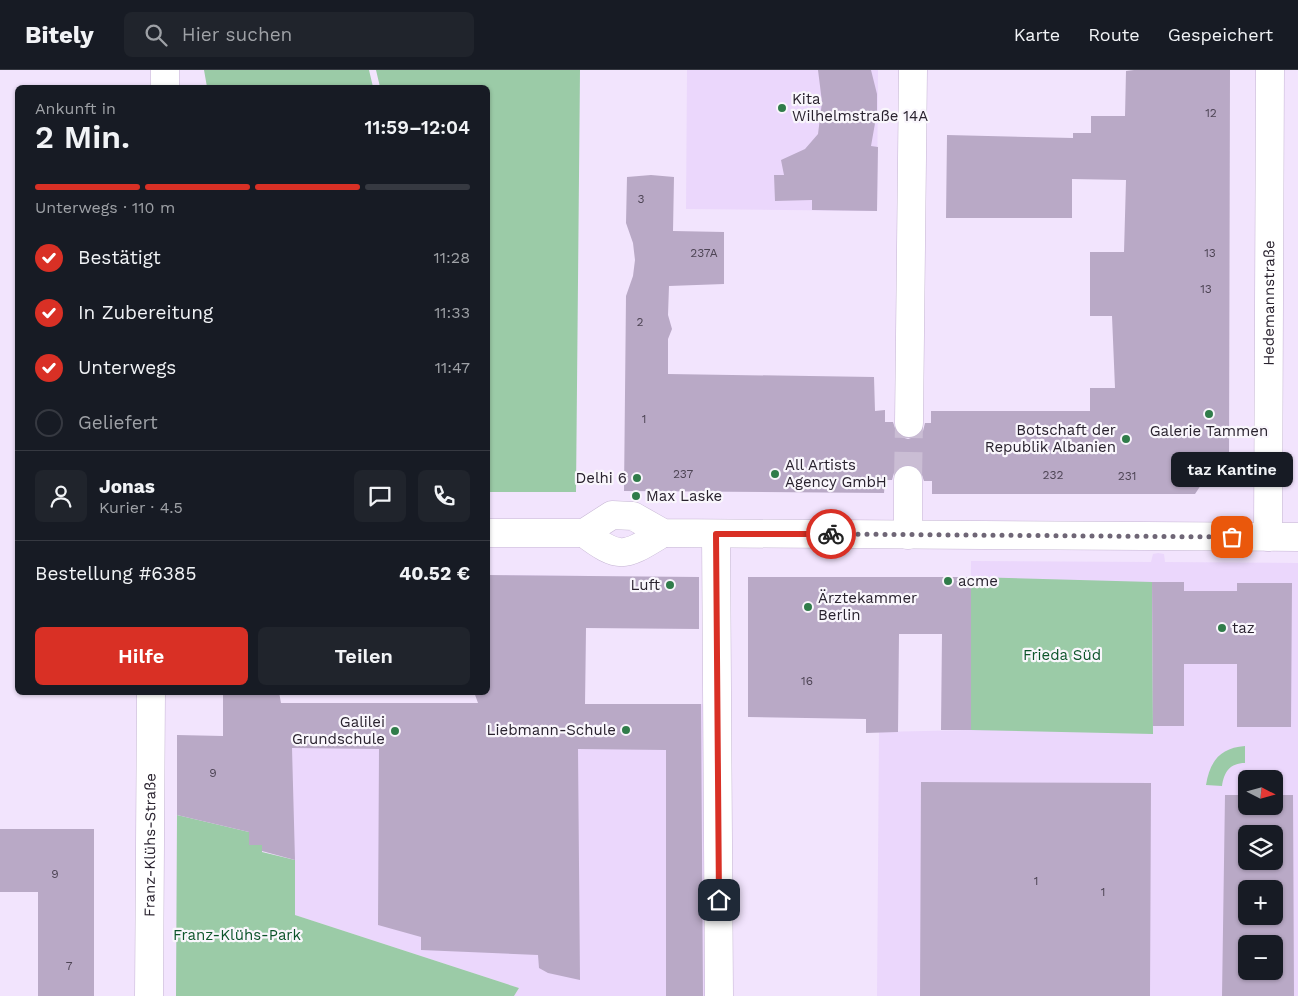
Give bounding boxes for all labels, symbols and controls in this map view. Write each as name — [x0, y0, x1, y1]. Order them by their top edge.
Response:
search box — [124, 12, 474, 57]
text: Bitely — [25, 21, 94, 49]
icon: search — [142, 21, 170, 49]
text: Hier suchen — [182, 23, 292, 46]
text: Karte — [1014, 24, 1060, 45]
text: Route — [1088, 24, 1140, 45]
text: Gespeichert — [1168, 24, 1273, 45]
place label: Kita Wilhelmstraße 14A — [792, 90, 928, 125]
text: Ankunft in — [35, 99, 116, 118]
marker: Kita Wilhelmstraße 14A — [776, 102, 788, 114]
house number: 12 — [1205, 106, 1217, 120]
text: 11:59–12:04 — [365, 116, 470, 139]
text: 2 Min. — [35, 118, 130, 156]
house number: 3 — [638, 192, 645, 206]
text: Unterwegs · 110 m — [35, 198, 175, 217]
street label: Hedemannstraße — [1260, 240, 1278, 366]
icon: check — [35, 244, 63, 272]
text: Bestätigt — [78, 246, 161, 269]
house number: 237A — [690, 246, 718, 260]
house number: 13 — [1204, 246, 1216, 260]
text: 11:28 — [434, 248, 470, 267]
house number: 13 — [1200, 282, 1212, 296]
icon: check — [35, 299, 63, 327]
text: In Zubereitung — [78, 301, 213, 324]
text: 11:33 — [434, 303, 470, 322]
house number: 2 — [637, 315, 644, 329]
icon: check — [35, 354, 63, 382]
text: Unterwegs — [78, 356, 176, 379]
text: 11:47 — [435, 358, 470, 377]
marker: Galerie Tammen — [1203, 408, 1215, 420]
text: Geliefert — [78, 411, 158, 434]
house number: 1 — [642, 412, 646, 426]
place label: Botschaft der Republik Albanien — [985, 421, 1116, 456]
place label: Galerie Tammen — [1150, 422, 1268, 440]
marker: Botschaft der Republik Albanien — [1120, 433, 1132, 445]
callout: taz Kantine — [1171, 452, 1293, 487]
place label: All Artists Agency GmbH — [785, 456, 887, 491]
text: taz Kantine — [1187, 460, 1277, 479]
house number: 237 — [673, 467, 693, 481]
marker: All Artists Agency GmbH — [769, 468, 781, 480]
house number: 232 — [1043, 468, 1064, 482]
place label: Delhi 6 — [575, 469, 627, 487]
house number: 231 — [1118, 469, 1136, 483]
button: person — [35, 470, 87, 522]
button: chat — [354, 470, 406, 522]
button: phone — [418, 470, 470, 522]
marker: Delhi 6 — [631, 472, 643, 484]
text: Jonas — [99, 475, 155, 498]
place label: Max Laske — [646, 487, 722, 505]
marker: Max Laske — [630, 490, 642, 502]
text: Kurier · 4.5 — [99, 498, 183, 517]
courier — [806, 509, 856, 559]
pin — [1211, 516, 1253, 558]
icon: bike — [817, 520, 845, 548]
icon: bag — [1218, 523, 1246, 551]
text: Bestellung #6385 — [35, 562, 197, 585]
text: 40.52 € — [399, 562, 470, 585]
place label: acme — [958, 572, 998, 590]
marker: acme — [942, 575, 954, 587]
place label: Luft — [631, 576, 661, 594]
marker: Luft — [664, 579, 676, 591]
place label: Ärztekammer Berlin — [818, 589, 917, 624]
marker: Ärztekammer Berlin — [802, 601, 814, 613]
place label: taz — [1232, 619, 1255, 637]
marker: taz — [1216, 622, 1228, 634]
button: Hilfe — [35, 627, 248, 685]
button: Teilen — [258, 627, 470, 685]
park label: Frieda Süd — [1023, 646, 1101, 664]
house number: 16 — [801, 674, 813, 688]
place label: Galilei Grundschule — [292, 713, 385, 748]
place label: Liebmann-Schule — [487, 721, 616, 739]
marker: Liebmann-Schule — [620, 724, 632, 736]
marker: Galilei Grundschule — [389, 725, 401, 737]
house number: 9 — [209, 766, 217, 780]
north arrow — [1238, 770, 1282, 815]
map controls — [1238, 770, 1283, 980]
street label: Franz-Klühs-Straße — [141, 773, 159, 917]
button: layers — [1238, 825, 1283, 870]
house number: 9 — [51, 867, 59, 881]
house number: 1 — [1034, 874, 1038, 888]
pin — [698, 879, 740, 921]
button: + — [1238, 880, 1283, 925]
house number: 1 — [1101, 885, 1105, 899]
icon: home — [705, 886, 733, 914]
park label: Franz-Klühs-Park — [173, 926, 301, 944]
button: − — [1238, 935, 1283, 980]
house number: 7 — [66, 959, 73, 973]

